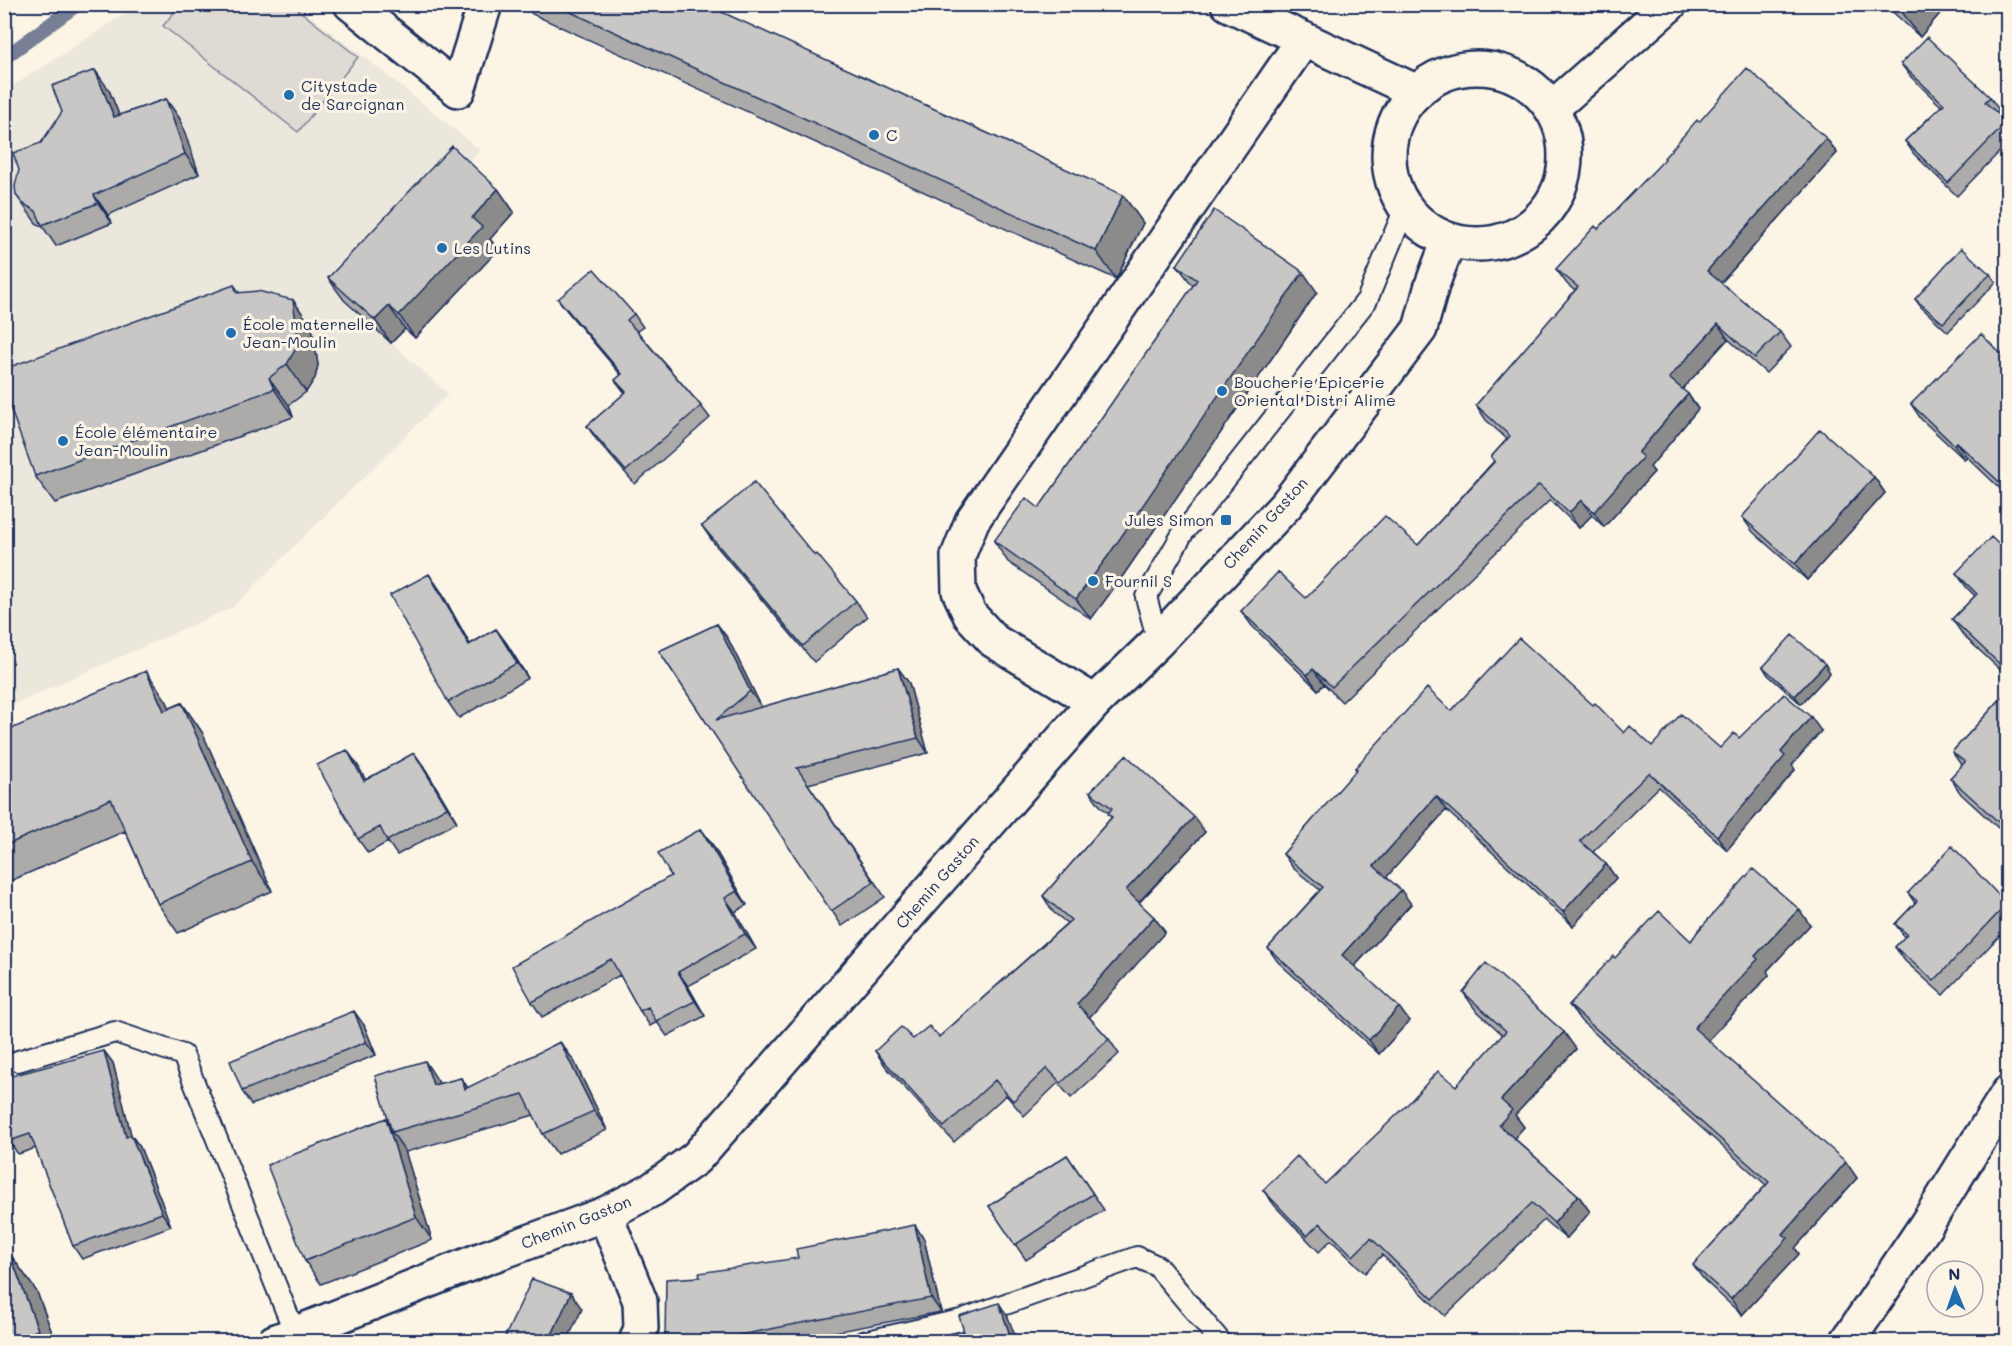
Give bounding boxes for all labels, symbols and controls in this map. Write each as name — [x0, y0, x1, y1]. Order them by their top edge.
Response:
place label: Citystade de Sarcignan — [301, 75, 404, 114]
marker: Citystade de Sarcignan — [282, 88, 296, 102]
place label: C — [886, 124, 897, 145]
marker: C — [867, 128, 881, 142]
place label: Les Lutins — [454, 237, 531, 258]
marker: Les Lutins — [435, 241, 449, 255]
place label: École maternelle Jean-Moulin — [243, 313, 375, 352]
marker: École maternelle Jean-Moulin — [224, 326, 238, 340]
place label: Boucherie Epicerie Oriental Distri Alime — [1234, 371, 1396, 410]
marker: Boucherie Epicerie Oriental Distri Alime — [1215, 384, 1229, 398]
place label: École élémentaire Jean-Moulin — [75, 421, 217, 460]
marker: École élémentaire Jean-Moulin — [56, 434, 70, 448]
street label: Chemin Gaston — [1218, 472, 1312, 573]
place label: Jules Simon — [1125, 509, 1214, 530]
marker: Jules Simon — [1219, 513, 1233, 527]
place label: Fournil S — [1105, 570, 1172, 591]
marker: Fournil S — [1086, 574, 1100, 588]
street label: Chemin Gaston — [890, 831, 983, 933]
street label: Chemin Gaston — [518, 1190, 634, 1253]
north arrow — [1925, 1259, 1985, 1319]
text: N — [1948, 1263, 1961, 1284]

